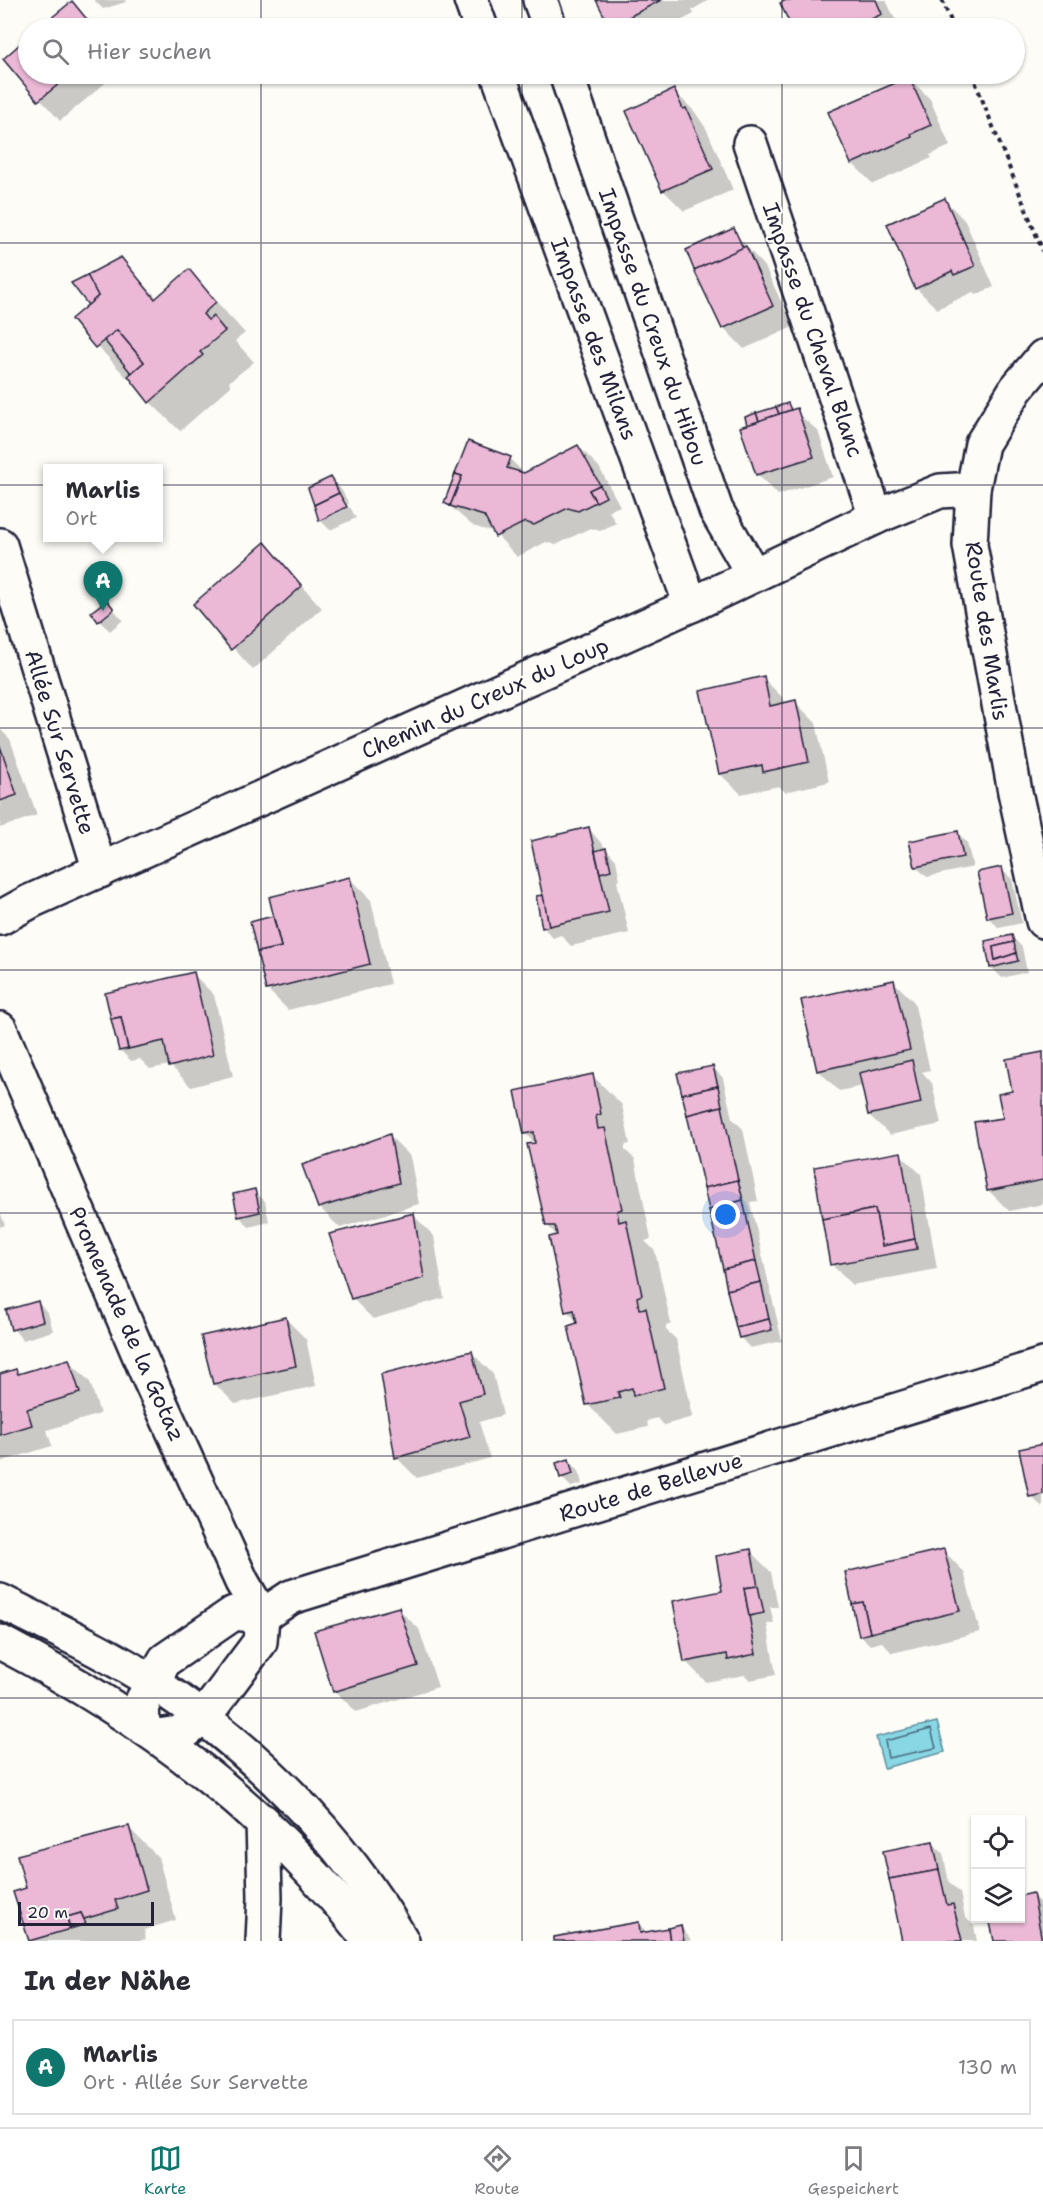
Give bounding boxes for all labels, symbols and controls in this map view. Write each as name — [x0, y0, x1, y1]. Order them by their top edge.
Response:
search box — [18, 18, 1025, 84]
icon: search — [39, 35, 72, 68]
text: Hier suchen — [87, 37, 212, 66]
street label: Impasse du Creux du Hibou — [592, 184, 714, 470]
street label: Impasse du Cheval Blanc — [756, 199, 870, 461]
street label: Impasse des Milans — [544, 234, 644, 444]
popup — [43, 464, 163, 542]
text: Marlis — [66, 476, 140, 505]
text: Ort — [66, 505, 97, 531]
street label: Route des Marlis — [959, 539, 1015, 723]
pin: A — [84, 562, 122, 611]
street label: Chemin du Creux du Loup — [357, 630, 613, 766]
street label: Allée Sur Servette — [18, 646, 102, 838]
your location — [711, 1200, 740, 1229]
street label: Promenade de la Gotaz — [62, 1202, 192, 1446]
street label: Route de Bellevue — [556, 1445, 746, 1529]
map controls — [971, 1815, 1025, 1923]
button: locate — [971, 1815, 1025, 1869]
button: layers — [971, 1869, 1025, 1923]
scale bar — [18, 1899, 154, 1926]
text: 20 m — [27, 1902, 68, 1923]
text: In der Nähe — [24, 1963, 191, 1998]
text: Marlis — [83, 2040, 158, 2069]
text: A — [38, 2054, 53, 2080]
text: 130 m — [958, 2054, 1017, 2080]
text: Ort · Allée Sur Servette — [83, 2069, 309, 2095]
tab: Karte — [144, 2142, 186, 2199]
tab: Route — [475, 2142, 520, 2199]
tab: Gespeichert — [808, 2142, 899, 2199]

